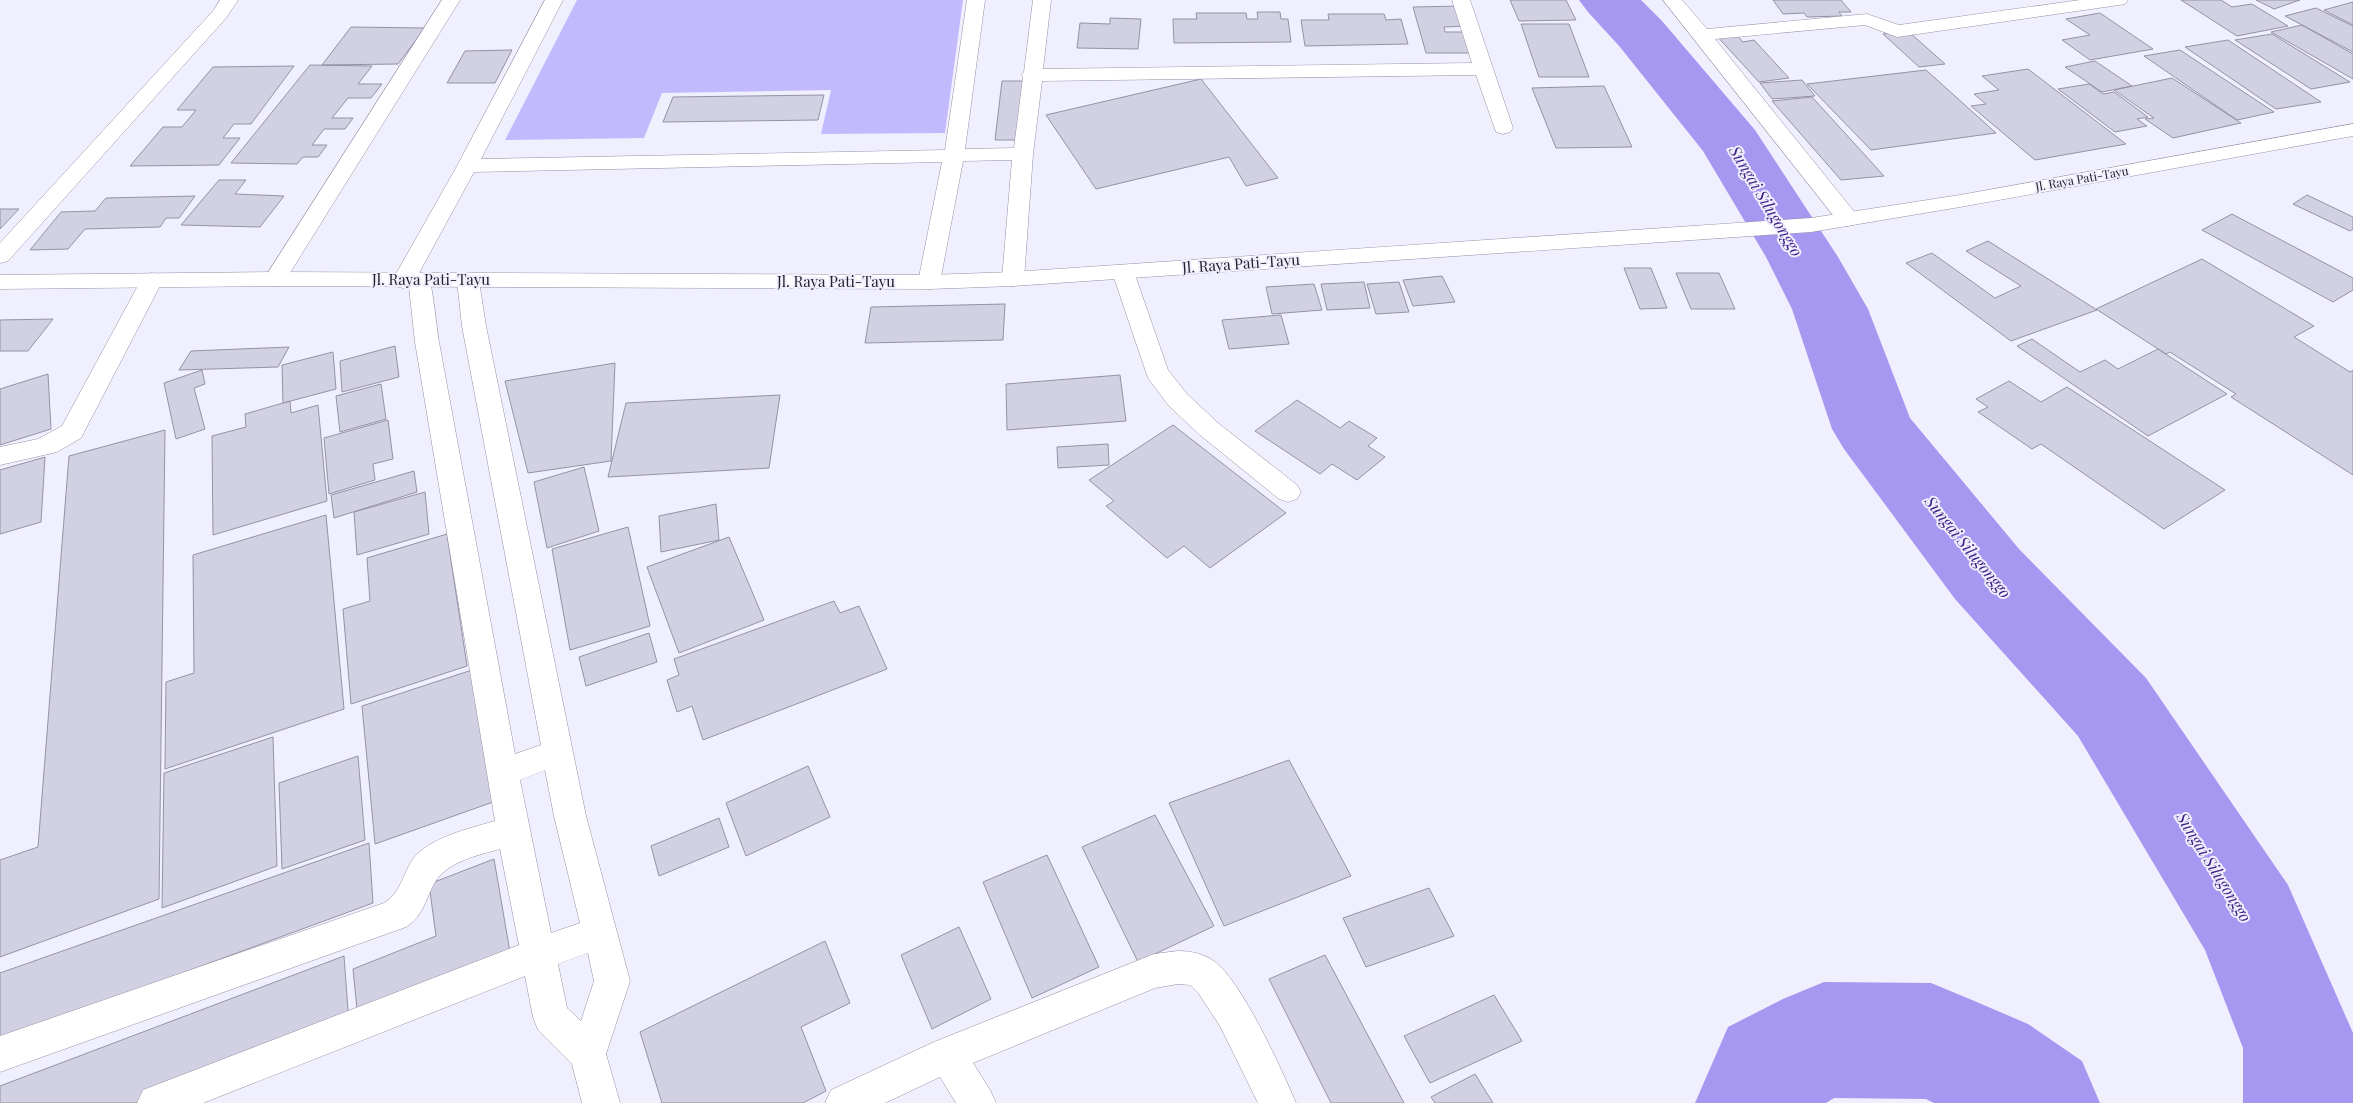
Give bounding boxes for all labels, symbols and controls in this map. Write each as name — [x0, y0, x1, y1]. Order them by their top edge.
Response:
water label: Sungai Silugonggo — [1725, 141, 1808, 260]
street label: Jl. Raya Pati-Tayu — [2033, 162, 2130, 194]
street label: Jl. Raya Pati-Tayu — [1180, 249, 1301, 277]
street label: Jl. Raya Pati-Tayu — [371, 269, 490, 289]
street label: Jl. Raya Pati-Tayu — [776, 271, 895, 291]
water label: Sungai Silugonggo — [1920, 490, 2016, 602]
water label: Sungai Silugonggo — [2172, 807, 2257, 926]

